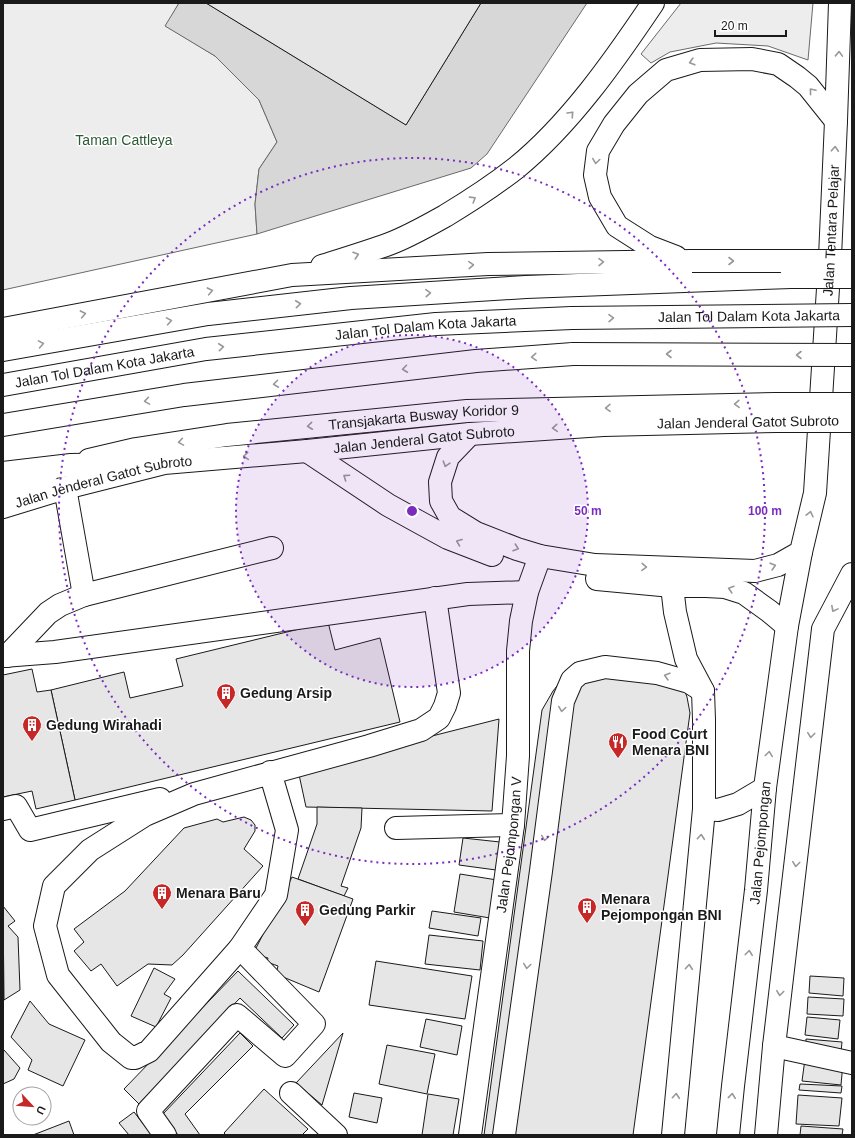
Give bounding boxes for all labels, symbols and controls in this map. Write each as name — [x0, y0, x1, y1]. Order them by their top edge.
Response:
scale bar — [715, 12, 786, 38]
text: 20 m — [721, 19, 748, 33]
one-way arrow — [835, 51, 843, 57]
one-way arrow — [689, 57, 696, 66]
one-way arrow — [809, 88, 816, 95]
one-way arrow — [566, 111, 573, 119]
park label: Taman Cattleya — [75, 132, 173, 148]
one-way arrow — [831, 146, 839, 152]
one-way arrow — [592, 158, 601, 164]
street label: Jalan Tentara Pelajar — [820, 164, 842, 296]
one-way arrow — [469, 196, 476, 204]
one-way arrow — [353, 251, 360, 260]
one-way arrow — [728, 257, 734, 265]
one-way arrow — [598, 258, 604, 266]
one-way arrow — [468, 261, 474, 270]
one-way arrow — [207, 287, 214, 295]
one-way arrow — [425, 289, 431, 298]
one-way arrow — [295, 300, 301, 309]
street label: Jalan Tol Dalam Kota Jakarta — [658, 307, 840, 325]
one-way arrow — [80, 311, 86, 319]
street label: Jalan Tol Dalam Kota Jakarta — [334, 312, 517, 343]
one-way arrow — [608, 314, 614, 322]
one-way arrow — [166, 317, 173, 326]
one-way arrow — [38, 340, 45, 348]
street label: Jalan Tol Dalam Kota Jakarta — [13, 343, 196, 391]
one-way arrow — [218, 343, 224, 352]
one-way arrow — [666, 350, 672, 358]
one-way arrow — [796, 351, 802, 359]
one-way arrow — [531, 352, 537, 361]
one-way arrow — [402, 364, 408, 373]
one-way arrow — [273, 379, 279, 388]
one-way arrow — [144, 396, 150, 405]
one-way arrow — [734, 400, 740, 408]
street label: Transjakarta Busway Koridor 9 — [328, 402, 519, 433]
one-way arrow — [605, 404, 611, 412]
street label: Jalan Jenderal Gatot Subroto — [657, 412, 839, 432]
one-way arrow — [307, 422, 313, 431]
street label: Jalan Jenderal Gatot Subroto — [332, 423, 515, 456]
one-way arrow — [552, 424, 558, 433]
one-way arrow — [178, 437, 184, 446]
one-way arrow — [243, 452, 249, 461]
street label: Jalan Jenderal Gatot Subroto — [13, 453, 193, 511]
one-way arrow — [442, 460, 450, 467]
one-way arrow — [343, 474, 350, 482]
centre of rings — [405, 504, 419, 518]
text: 50 m — [574, 504, 602, 518]
text: 100 m — [748, 504, 782, 518]
one-way arrow — [806, 511, 814, 517]
one-way arrow — [455, 538, 462, 546]
one-way arrow — [512, 544, 519, 552]
one-way arrow — [641, 562, 647, 571]
one-way arrow — [770, 562, 777, 571]
one-way arrow — [728, 585, 735, 594]
one-way arrow — [831, 604, 839, 612]
one-way arrow — [664, 672, 671, 681]
building icon: Gedung Arsip — [215, 682, 237, 710]
place label: Gedung Arsip — [240, 685, 332, 701]
one-way arrow — [558, 706, 567, 712]
building icon: Gedung Wirahadi — [21, 714, 43, 742]
place label: Gedung Wirahadi — [46, 717, 162, 733]
place label: Food Court Menara BNI — [632, 726, 709, 758]
restaurant icon: Food Court Menara BNI — [607, 731, 629, 759]
one-way arrow — [807, 732, 816, 738]
one-way arrow — [764, 751, 773, 757]
street label: Jalan Pejompongan V — [493, 775, 525, 914]
street label: Jalan Pejompongan — [746, 780, 774, 905]
one-way arrow — [696, 834, 705, 840]
one-way arrow — [541, 835, 550, 841]
one-way arrow — [791, 861, 800, 867]
building icon: Menara Baru — [151, 882, 173, 910]
place label: Menara Baru — [176, 885, 261, 901]
place label: Menara Pejompongan BNI — [601, 891, 722, 923]
building icon: Menara Pejompongan BNI — [576, 896, 598, 924]
building icon: Gedung Parkir — [294, 899, 316, 927]
place label: Gedung Parkir — [319, 902, 416, 918]
one-way arrow — [744, 950, 753, 956]
one-way arrow — [523, 963, 532, 969]
one-way arrow — [684, 964, 693, 970]
one-way arrow — [776, 990, 785, 997]
north arrow — [12, 1086, 52, 1126]
one-way arrow — [672, 1093, 681, 1099]
one-way arrow — [727, 1093, 736, 1099]
text: U — [34, 1104, 48, 1117]

